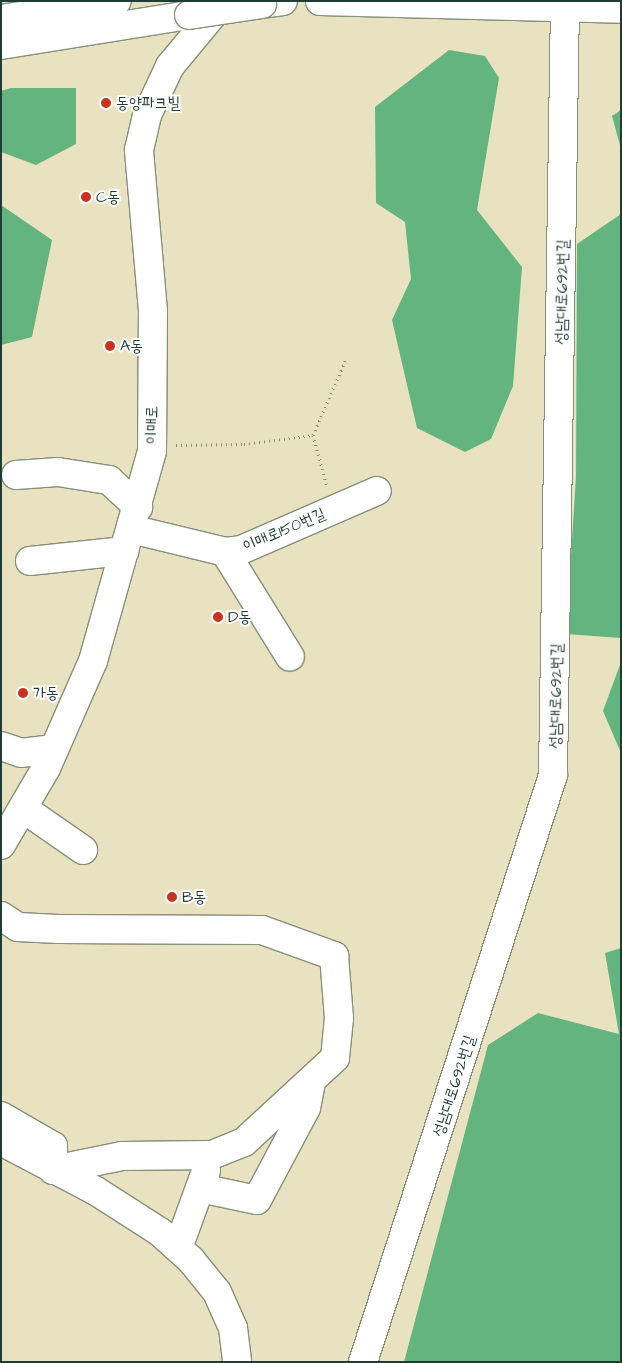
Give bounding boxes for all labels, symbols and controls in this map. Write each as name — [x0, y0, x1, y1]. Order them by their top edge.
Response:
place label: 동양파크빌 — [116, 93, 180, 113]
marker: 동양파크빌 — [100, 97, 112, 109]
place label: C동 — [96, 187, 120, 207]
marker: C동 — [80, 191, 92, 203]
street label: 성남대로692번길 — [551, 239, 573, 345]
place label: A동 — [120, 336, 143, 356]
marker: A동 — [104, 340, 116, 352]
street label: 이매로 — [142, 406, 162, 444]
street label: 이매로150번길 — [240, 504, 328, 556]
place label: D동 — [228, 607, 251, 627]
marker: D동 — [212, 611, 224, 623]
street label: 성남대로692번길 — [545, 643, 567, 749]
place label: 가동 — [33, 683, 59, 703]
marker: 가동 — [17, 687, 29, 699]
place label: B동 — [182, 887, 206, 907]
marker: B동 — [166, 891, 178, 903]
street label: 성남대로692번길 — [429, 1033, 479, 1139]

